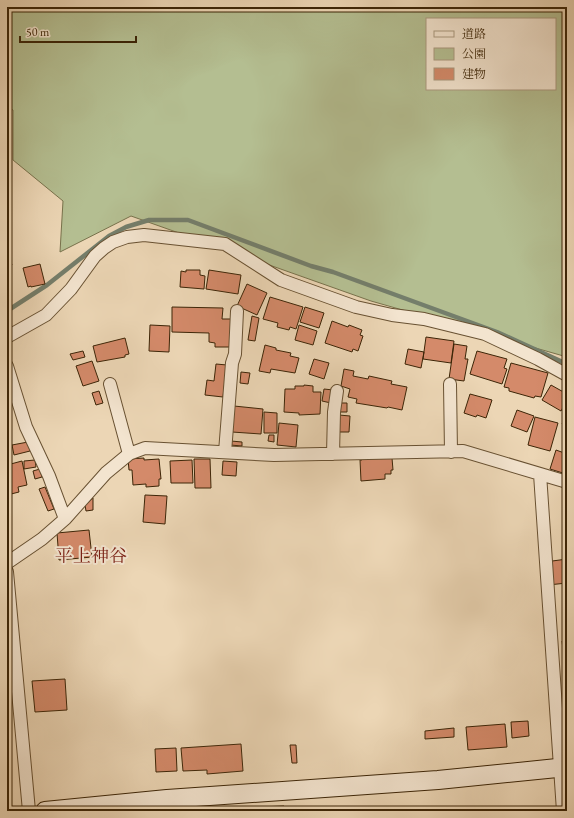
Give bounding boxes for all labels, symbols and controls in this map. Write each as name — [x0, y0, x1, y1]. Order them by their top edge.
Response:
scale bar — [20, 18, 136, 44]
legend — [426, 18, 556, 90]
text: 50 m — [26, 24, 50, 40]
text: 道路 — [462, 26, 486, 42]
text: 公園 — [462, 46, 486, 62]
text: 建物 — [462, 66, 486, 82]
district label: 平上神谷 — [55, 544, 127, 567]

